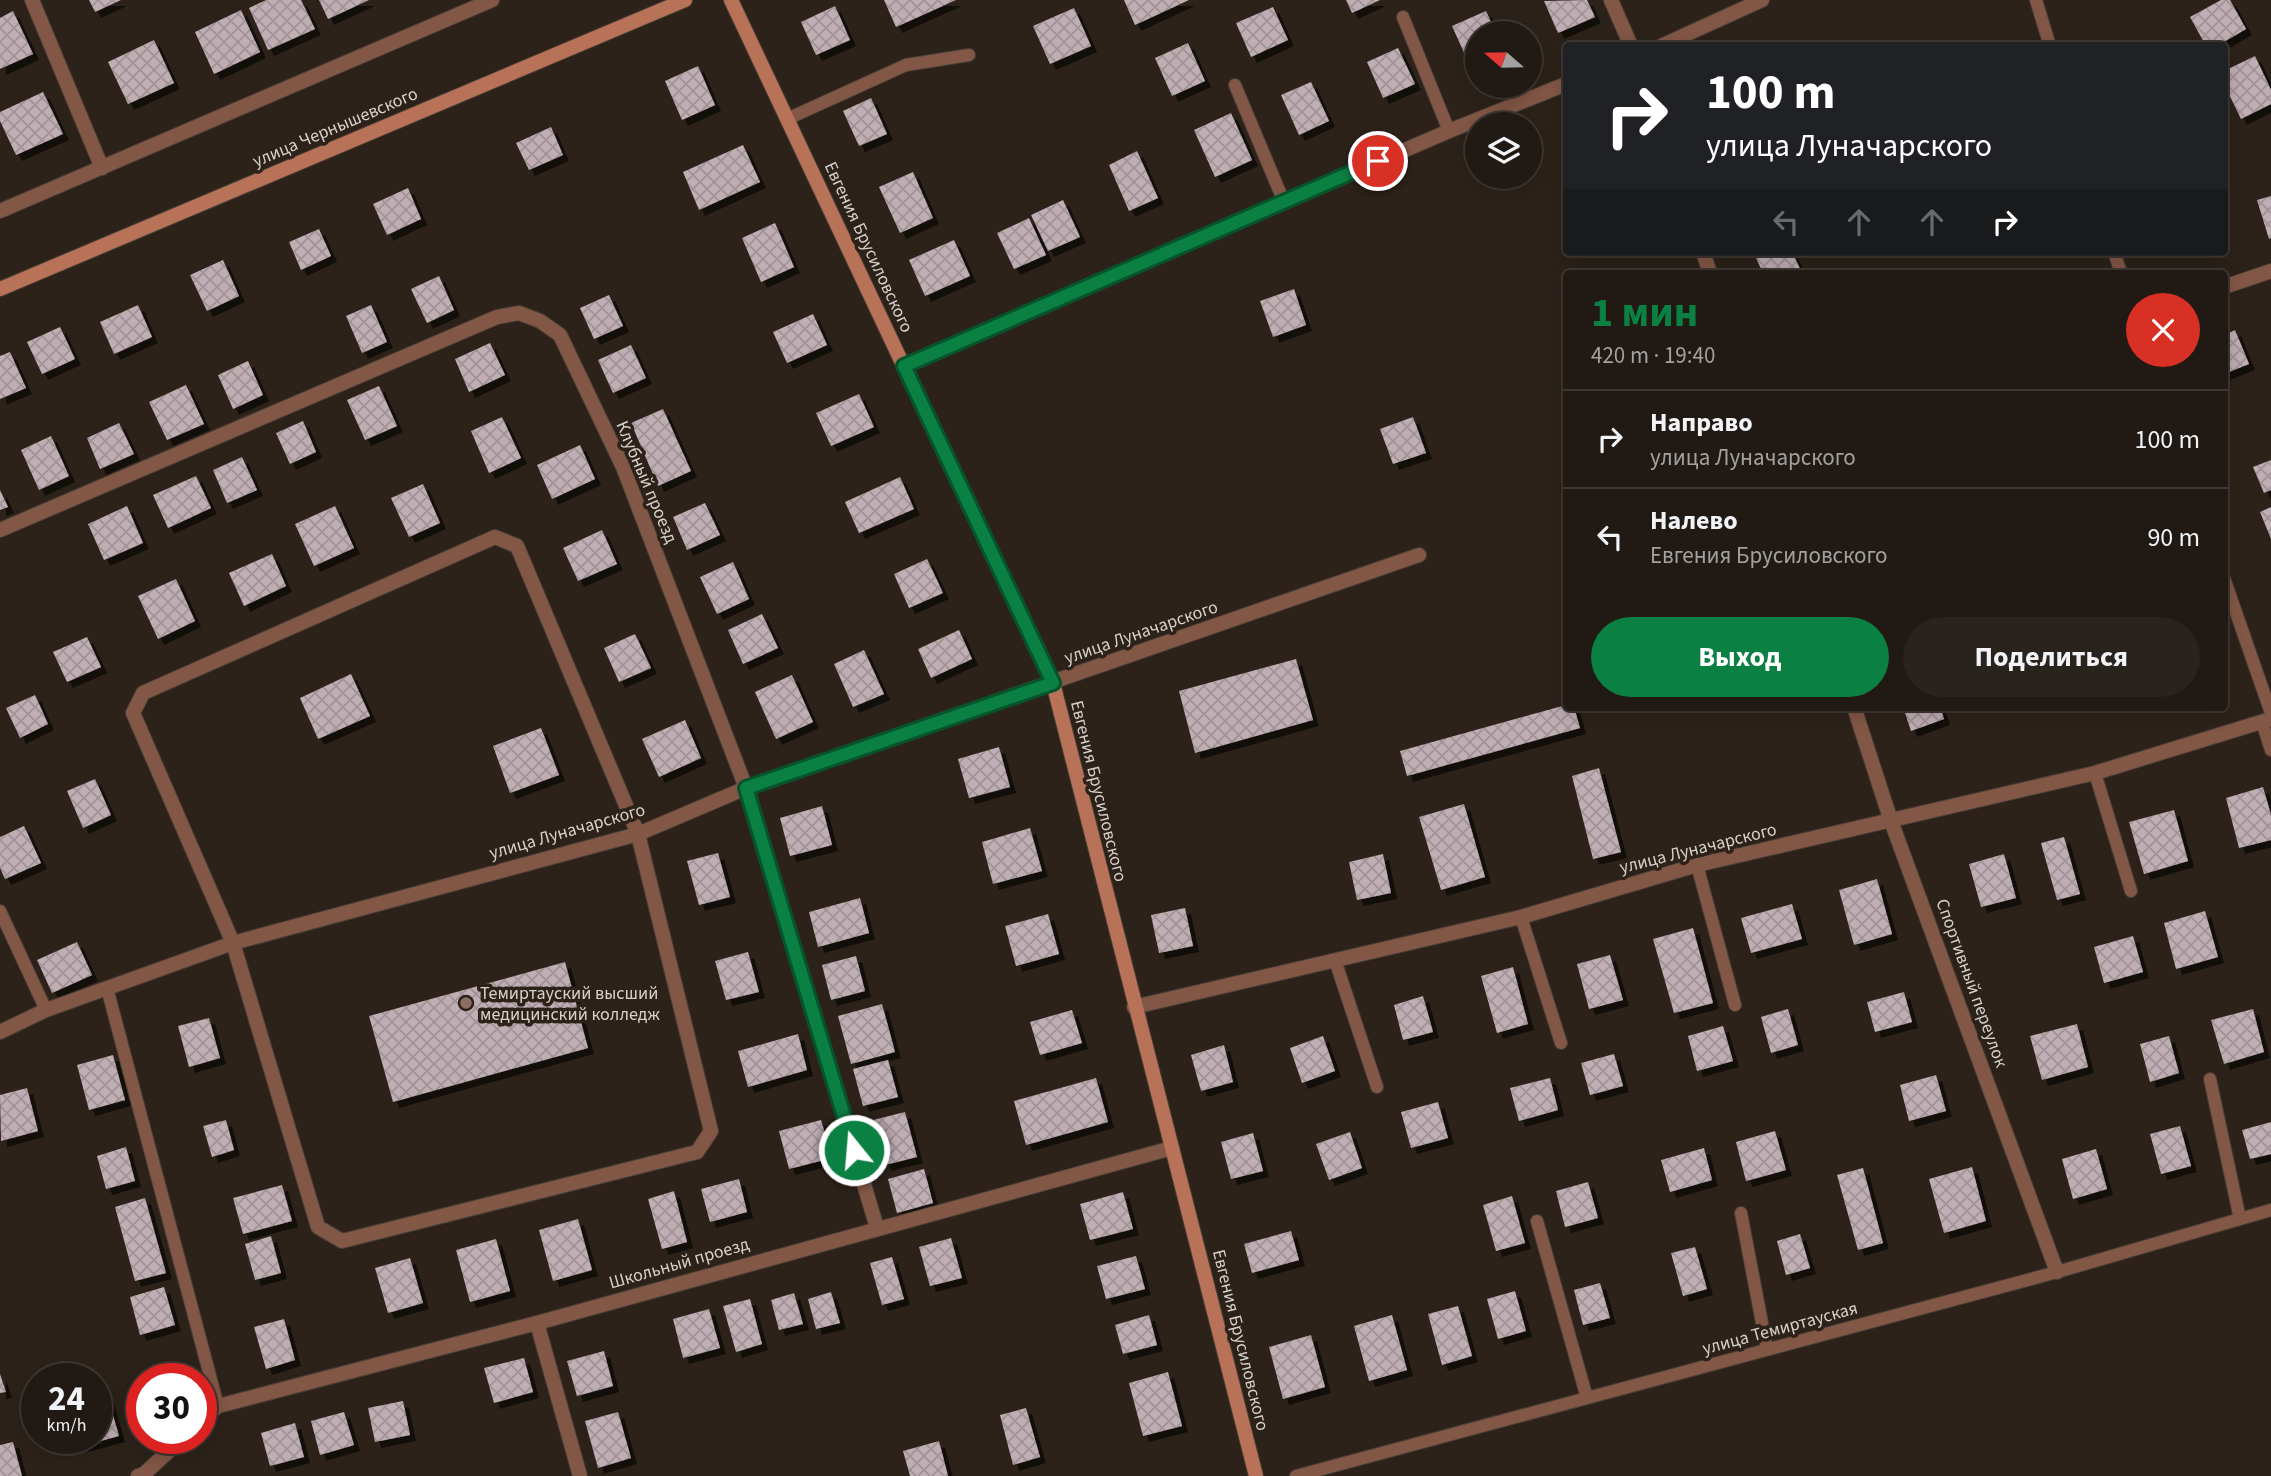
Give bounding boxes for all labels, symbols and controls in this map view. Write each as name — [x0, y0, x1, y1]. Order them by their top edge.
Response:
north arrow — [1465, 21, 1542, 98]
map controls — [1465, 21, 1542, 189]
text: 100 m — [1706, 58, 1835, 128]
icon: right — [1591, 70, 1682, 161]
street label: улица Чернышевского — [249, 81, 422, 174]
button: layers — [1465, 112, 1542, 189]
text: улица Луначарского — [1706, 123, 1992, 169]
pin — [1348, 131, 1408, 191]
icon: arrive — [1359, 142, 1397, 180]
street label: Евгения Брусиловского — [818, 158, 919, 337]
icon: left — [1767, 203, 1805, 241]
icon: ahead — [1840, 203, 1878, 241]
icon: ahead — [1913, 203, 1951, 241]
icon: right — [1986, 203, 2024, 241]
text: 1 мин — [1591, 283, 1698, 343]
button: close — [2126, 293, 2200, 367]
text: 420 m · 19:40 — [1591, 339, 1715, 372]
text: Направо — [1650, 404, 1753, 441]
street label: Клубный проезд — [609, 417, 684, 548]
icon: right — [1591, 420, 1629, 458]
text: 100 m — [2134, 421, 2200, 458]
text: улица Луначарского — [1650, 441, 1856, 474]
text: Налево — [1650, 502, 1738, 539]
icon: left — [1591, 518, 1629, 556]
text: 90 m — [2147, 519, 2200, 556]
text: Евгения Брусиловского — [1650, 539, 1887, 572]
street label: улица Луначарского — [1061, 594, 1221, 670]
button: Выход — [1591, 617, 1889, 697]
button: Поделиться — [1903, 617, 2200, 697]
street label: Евгения Брусиловского — [1064, 698, 1133, 884]
street label: улица Луначарского — [486, 797, 648, 866]
street label: улица Луначарского — [1617, 817, 1779, 880]
street label: Спортивный переулок — [1929, 895, 2014, 1071]
place label: Темиртауский высший медицинский колледж — [480, 981, 661, 1027]
marker: Темиртауский высший медицинский колледж — [458, 995, 474, 1011]
position arrow — [817, 1113, 891, 1187]
street label: Школьный проезд — [606, 1231, 753, 1295]
street label: Евгения Брусиловского — [1206, 1247, 1275, 1433]
street label: улица Темиртауская — [1700, 1296, 1861, 1361]
speed limit sign: 30 — [126, 1363, 217, 1454]
text: 24 — [48, 1374, 85, 1424]
text: km/h — [47, 1413, 86, 1438]

